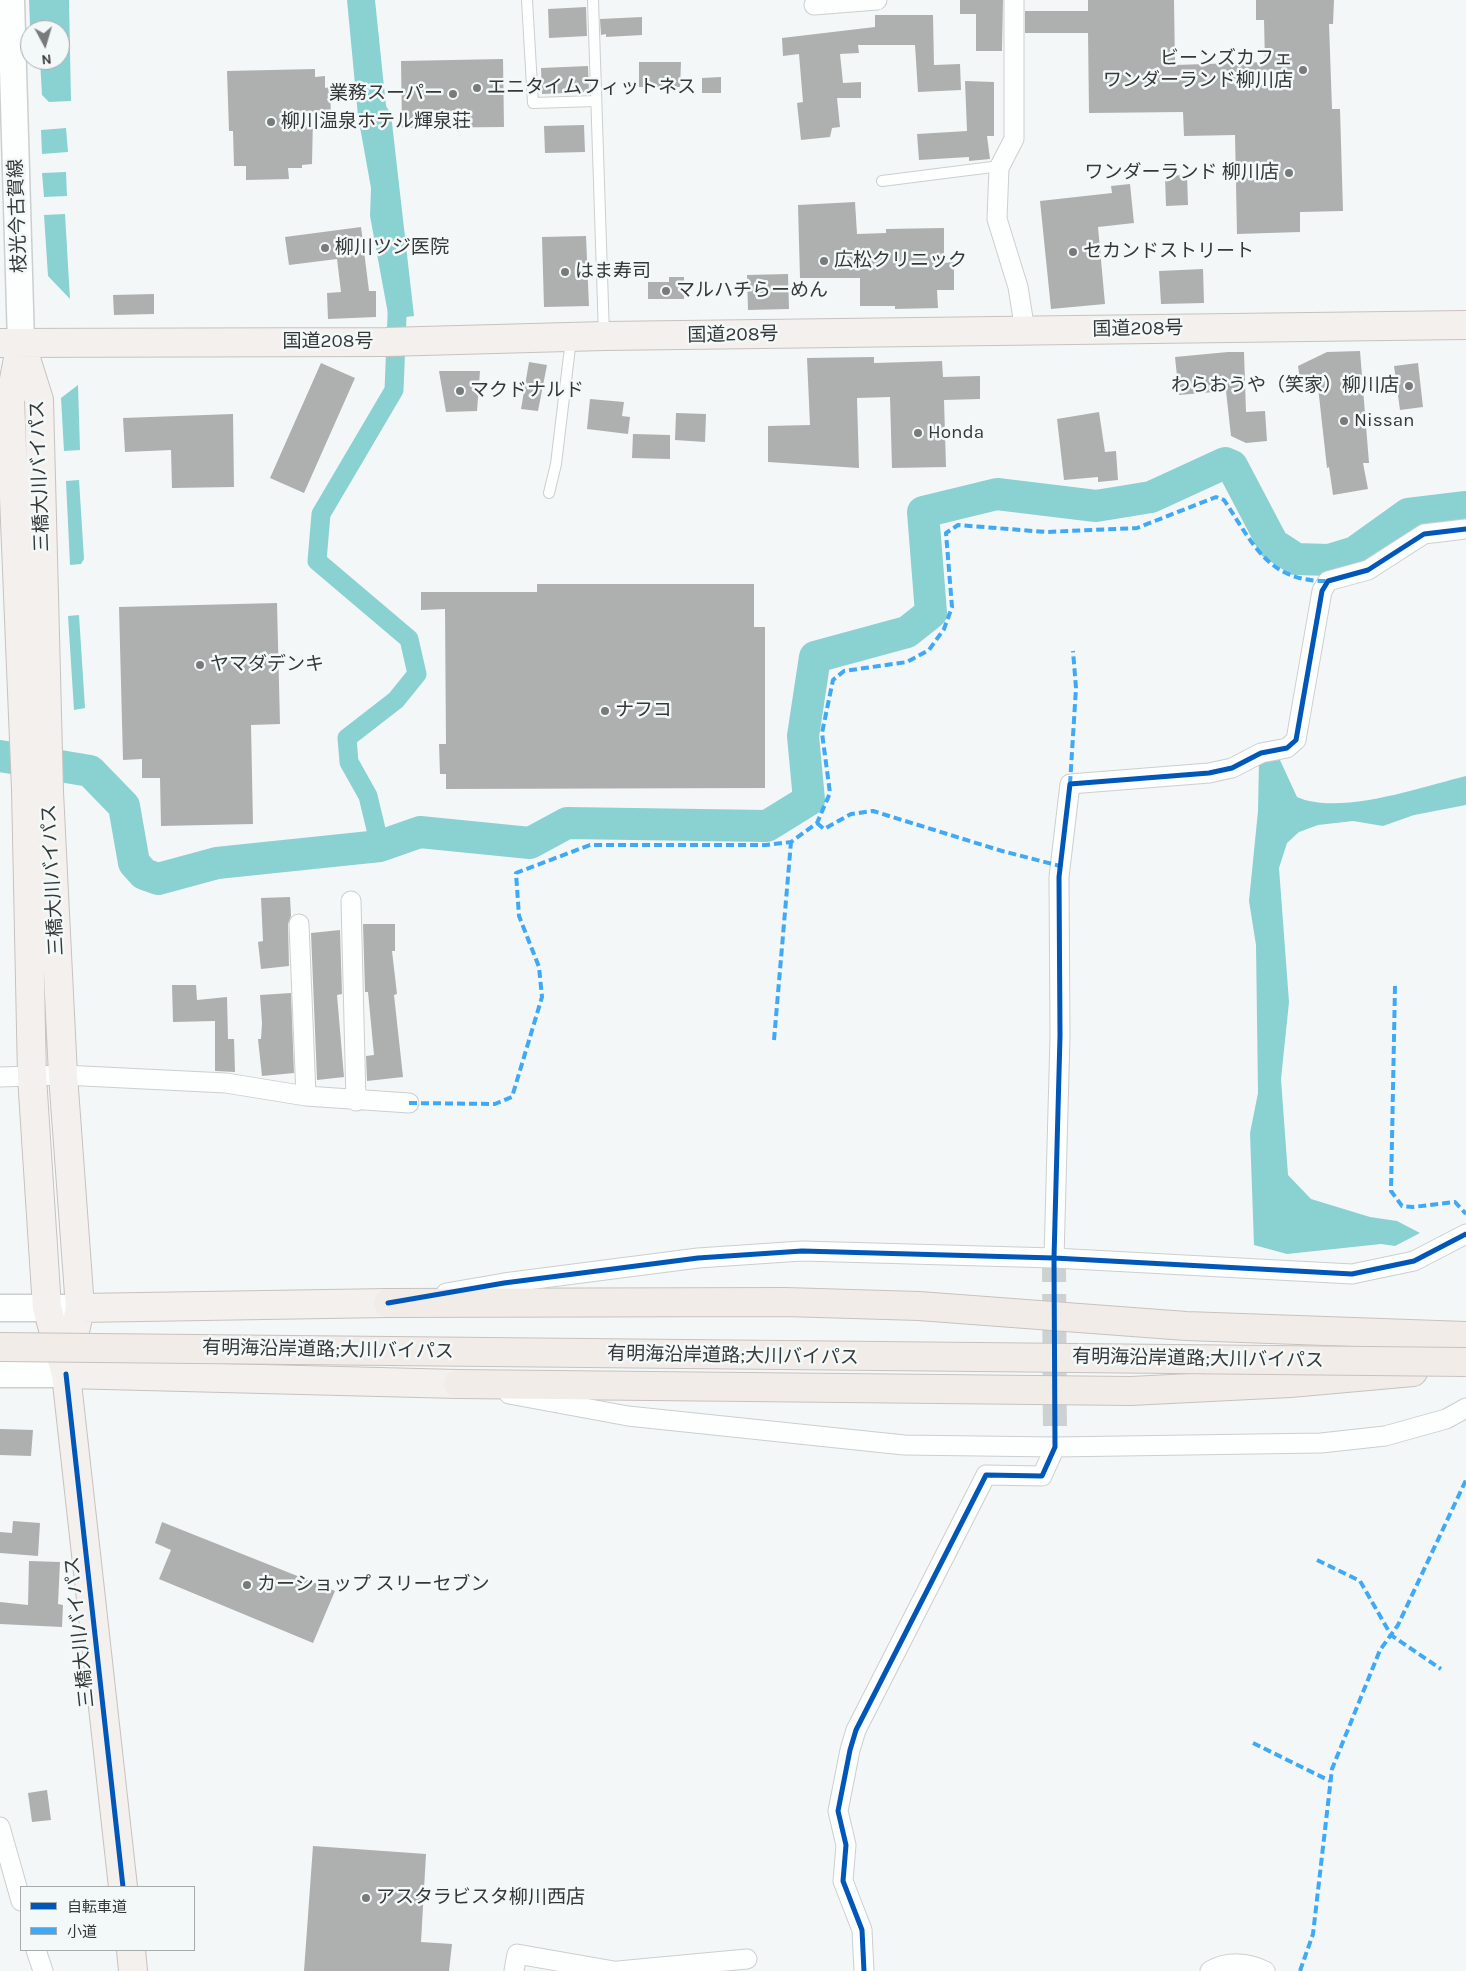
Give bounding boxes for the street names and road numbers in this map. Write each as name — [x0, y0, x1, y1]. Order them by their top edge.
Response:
street label: 枝光今古賀線 — [5, 159, 31, 273]
street label: 国道208号 — [1092, 317, 1184, 341]
street label: 国道208号 — [687, 323, 779, 347]
street label: 国道208号 — [283, 331, 373, 353]
street label: 三橋大川バイパス — [26, 400, 54, 552]
street label: 三橋大川バイパス — [38, 804, 68, 956]
street label: 有明海沿岸道路;大川バイパス — [202, 1336, 454, 1364]
street label: 有明海沿岸道路;大川バイパス — [607, 1342, 859, 1370]
street label: 有明海沿岸道路;大川バイパス — [1072, 1345, 1324, 1373]
street label: 三橋大川バイパス — [61, 1555, 99, 1709]

